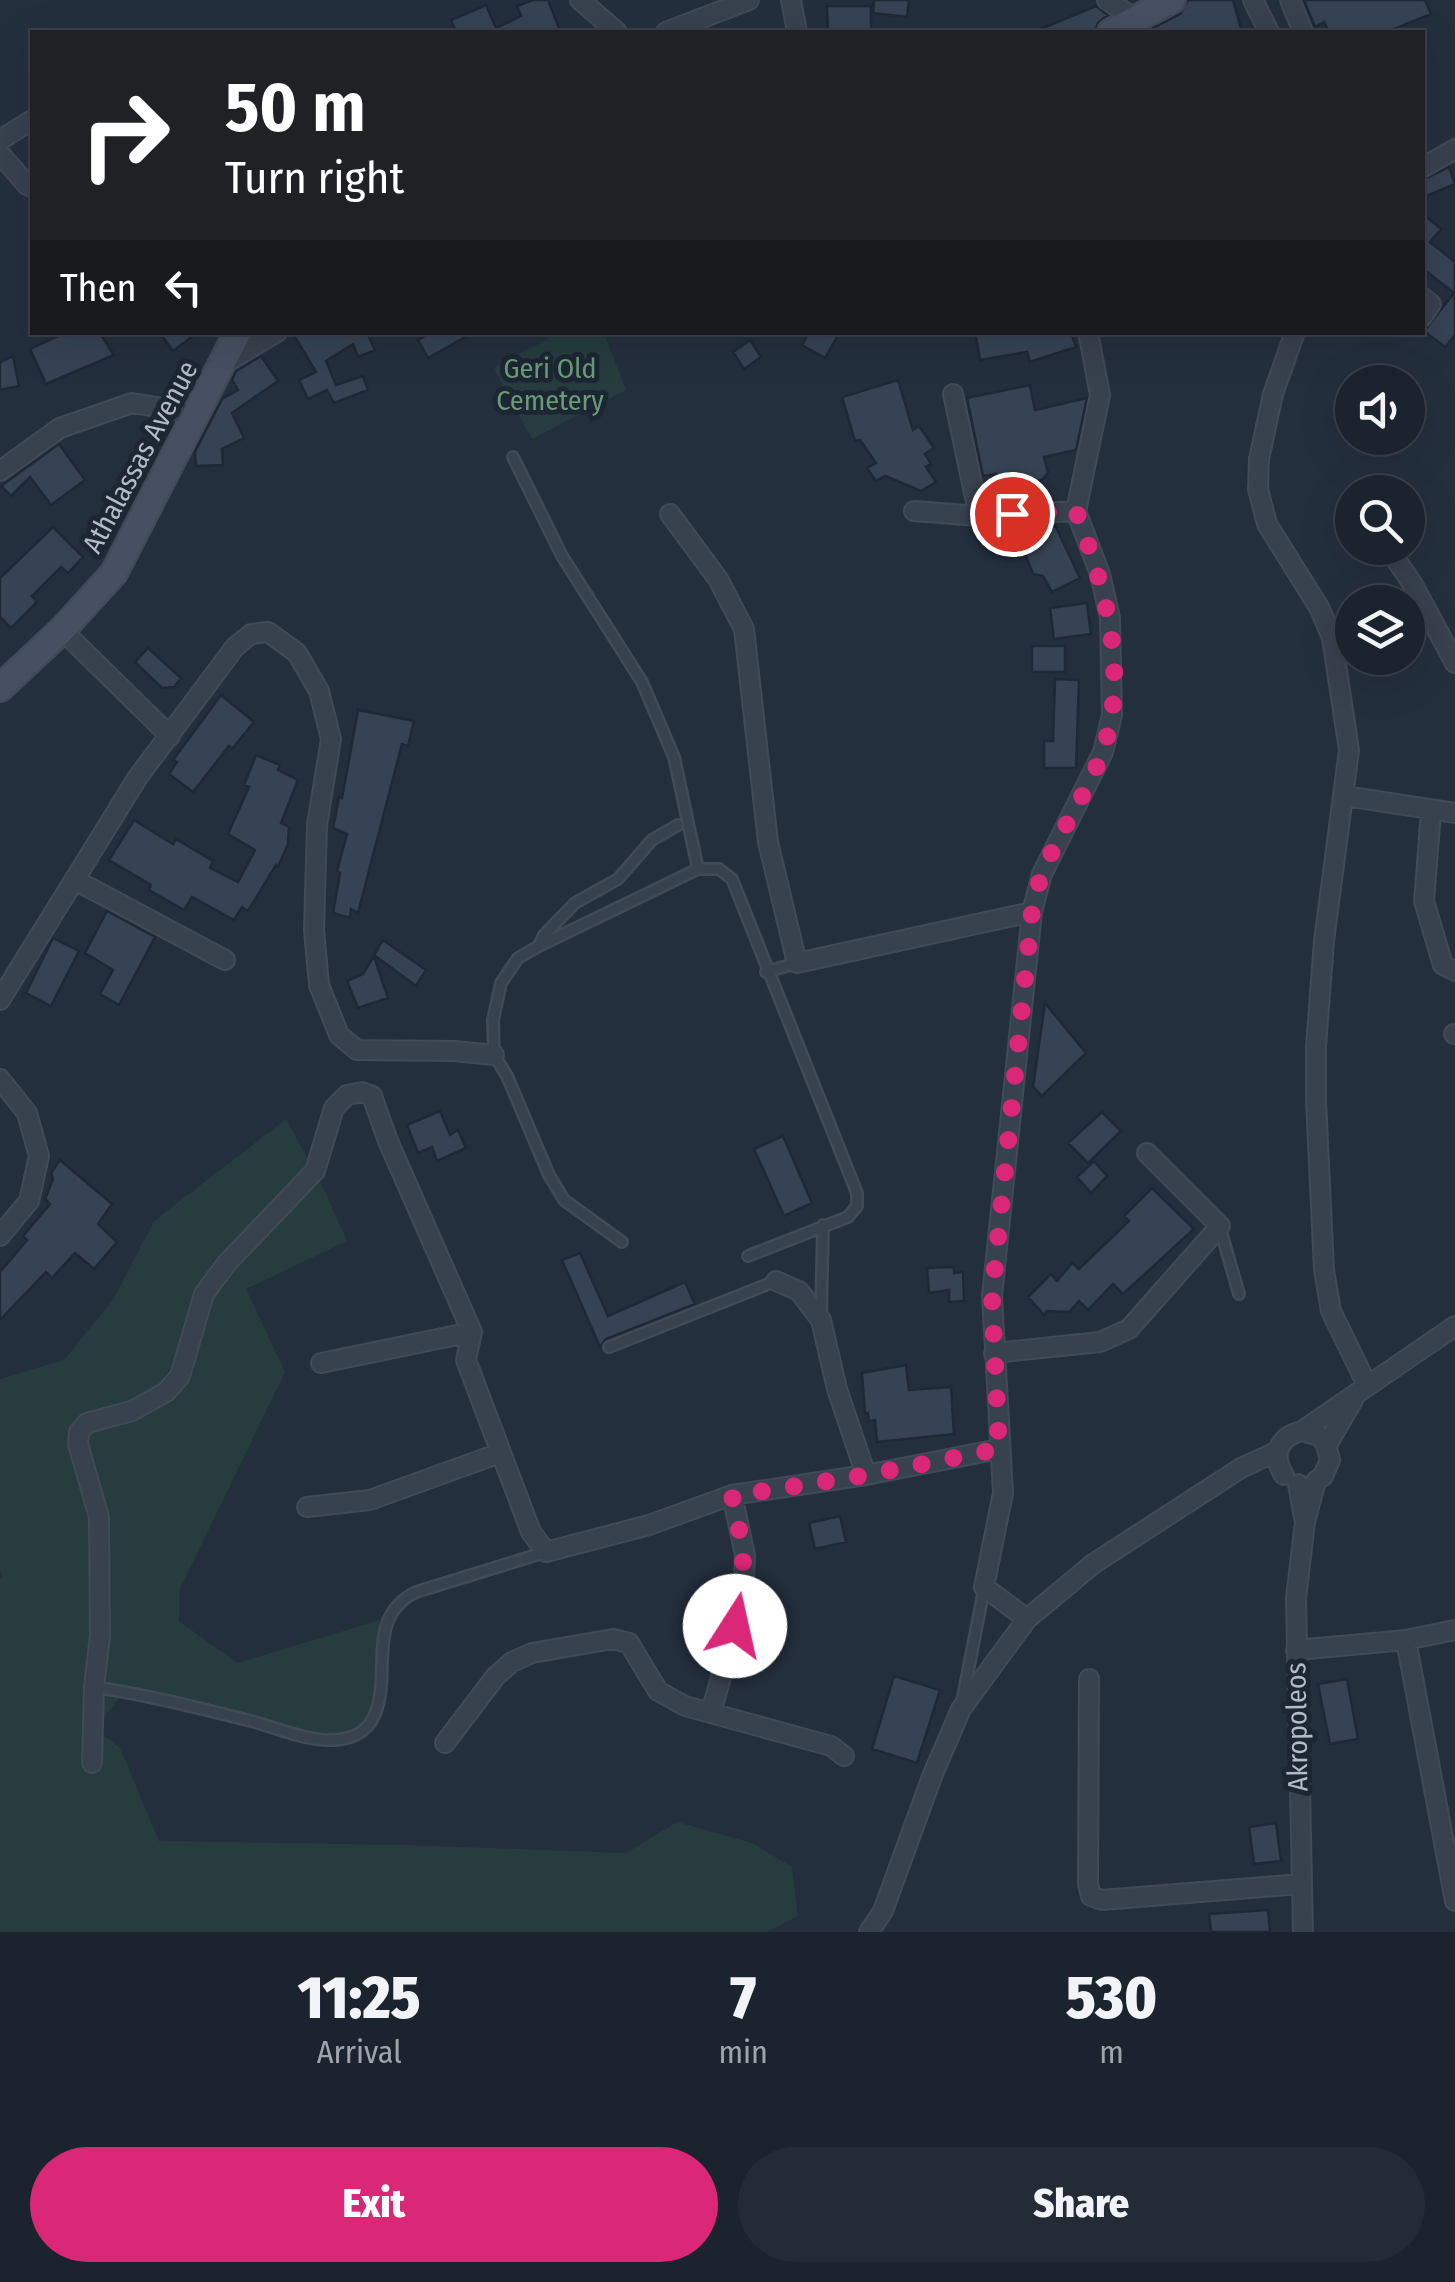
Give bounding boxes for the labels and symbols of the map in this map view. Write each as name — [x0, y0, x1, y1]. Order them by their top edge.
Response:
park label: Geri Old Cemetery — [496, 352, 604, 417]
street label: Athalassas Avenue — [76, 355, 204, 559]
pin — [970, 472, 1055, 557]
position arrow — [683, 1574, 787, 1678]
street label: Akropoleos — [1279, 1662, 1315, 1792]

